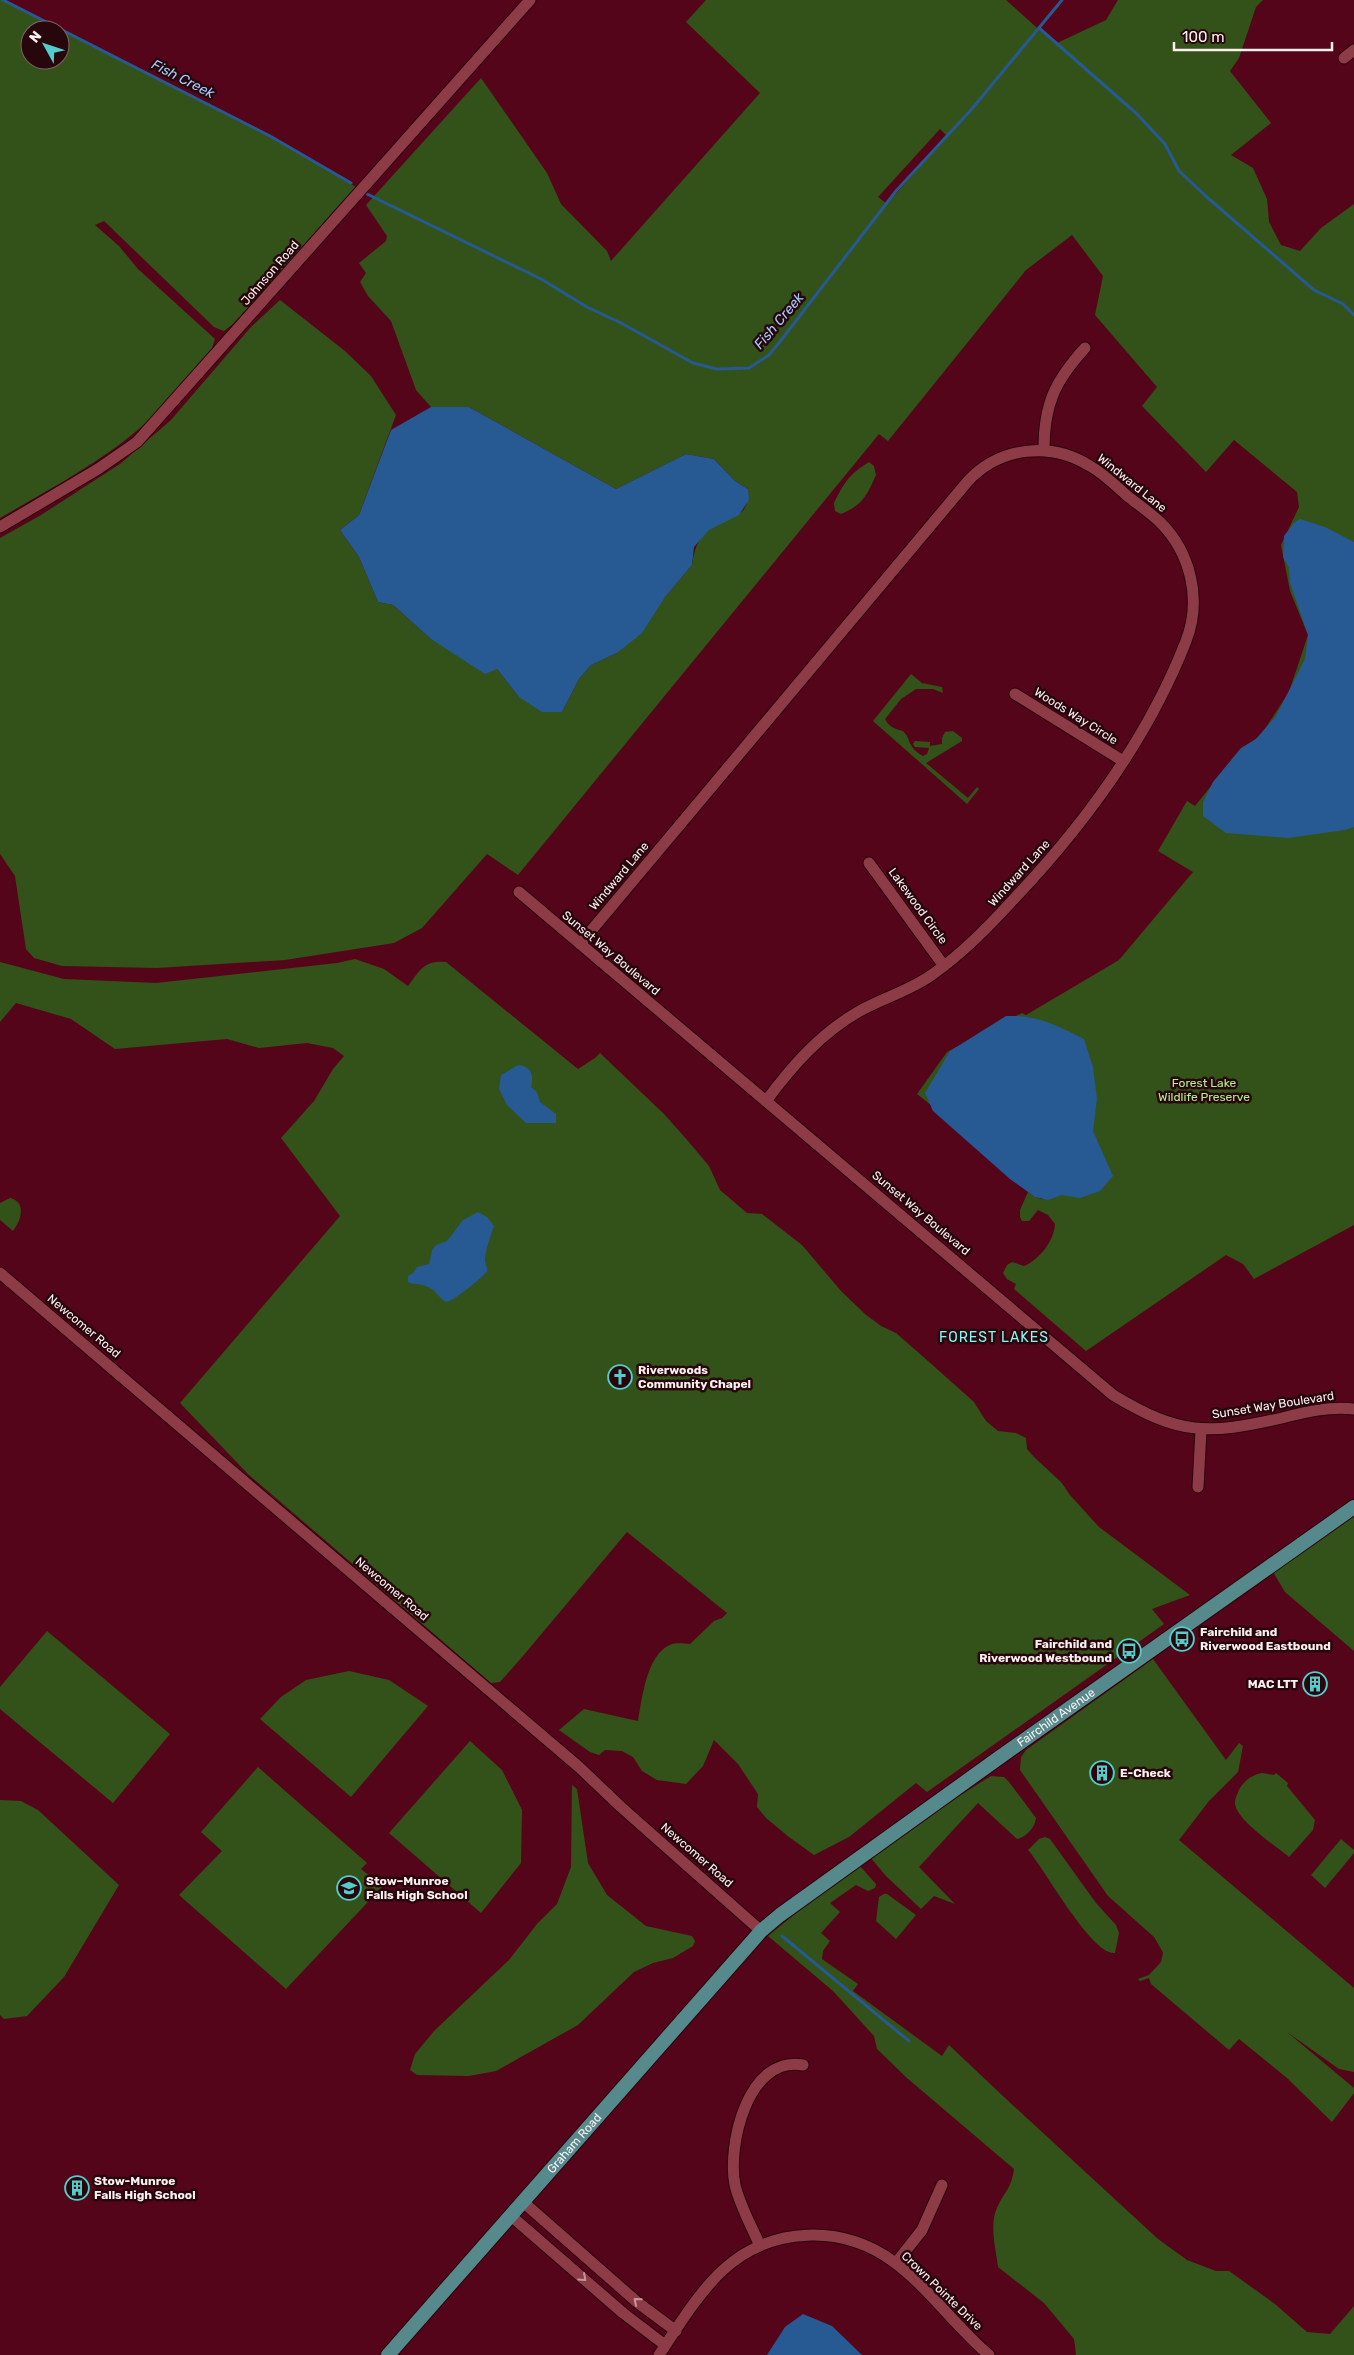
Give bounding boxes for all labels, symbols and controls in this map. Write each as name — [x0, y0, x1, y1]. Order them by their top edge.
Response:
north arrow — [20, 20, 70, 70]
scale bar — [1174, 20, 1332, 52]
text: N — [26, 28, 45, 46]
text: 100 m — [1182, 28, 1224, 46]
water label: Fish Creek — [149, 56, 218, 102]
street label: Johnson Road — [238, 238, 302, 308]
water label: Fish Creek — [751, 289, 808, 353]
street label: Windward Lane — [1095, 451, 1170, 515]
street label: Woods Way Circle — [1032, 685, 1121, 747]
street label: Windward Lane — [985, 837, 1053, 909]
street label: Windward Lane — [586, 839, 652, 913]
street label: Lakewood Circle — [886, 865, 950, 947]
street label: Sunset Way Boulevard — [559, 908, 663, 998]
park label: Forest Lake Wildlife Preserve — [1158, 1076, 1250, 1104]
street label: Sunset Way Boulevard — [869, 1168, 973, 1258]
street label: Newcomer Road — [45, 1291, 123, 1361]
district label: FOREST LAKES — [939, 1329, 1049, 1346]
place label: Riverwoods Community Chapel — [638, 1363, 751, 1391]
church icon: Riverwoods Community Chapel — [607, 1364, 633, 1390]
street label: Sunset Way Boulevard — [1211, 1388, 1335, 1422]
street label: Newcomer Road — [353, 1554, 431, 1624]
place label: Fairchild and Riverwood Eastbound — [1200, 1625, 1331, 1653]
bus stop icon: Fairchild and Riverwood Eastbound — [1169, 1626, 1195, 1652]
place label: Fairchild and Riverwood Westbound — [979, 1637, 1112, 1665]
bus stop icon: Fairchild and Riverwood Westbound — [1116, 1638, 1142, 1664]
building icon: MAC LTT — [1302, 1671, 1328, 1697]
place label: MAC LTT — [1248, 1677, 1298, 1691]
street label: Fairchild Avenue — [1014, 1685, 1098, 1750]
building icon: E-Check — [1089, 1760, 1115, 1786]
place label: E-Check — [1120, 1766, 1171, 1780]
street label: Newcomer Road — [658, 1820, 736, 1890]
place label: Stow–Munroe Falls High School — [366, 1874, 468, 1902]
school or university icon: Stow–Munroe Falls High School — [336, 1875, 362, 1901]
street label: Graham Road — [544, 2110, 604, 2176]
place label: Stow-Munroe Falls High School — [94, 2174, 196, 2202]
building icon: Stow-Munroe Falls High School — [64, 2175, 90, 2201]
street label: Crown Pointe Drive — [899, 2249, 985, 2333]
one-way arrow — [578, 2272, 587, 2281]
one-way arrow — [634, 2299, 643, 2307]

